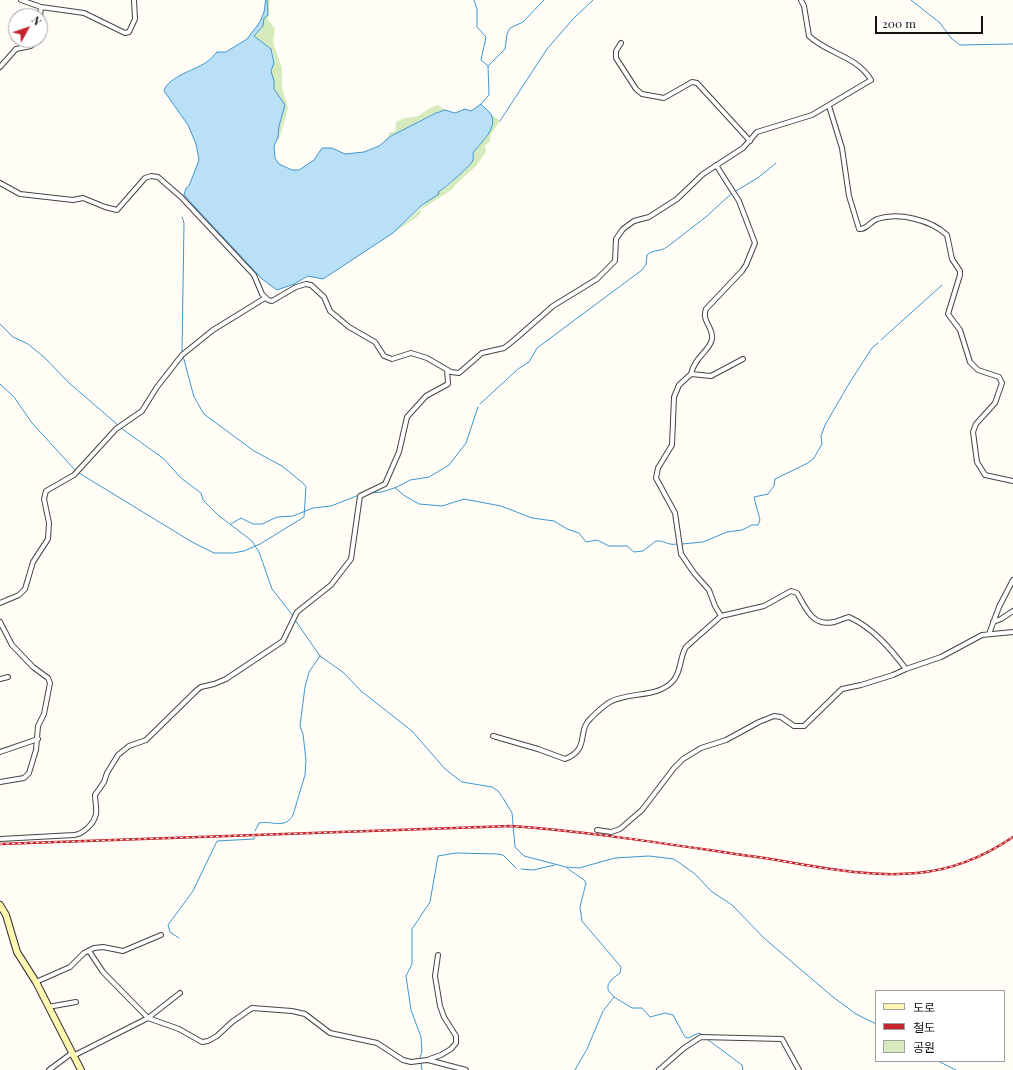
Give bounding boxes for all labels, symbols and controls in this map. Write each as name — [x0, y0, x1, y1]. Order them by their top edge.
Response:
north arrow — [8, 8, 48, 48]
scale bar — [877, 8, 985, 34]
text: N — [29, 13, 45, 28]
text: 200 m — [882, 15, 916, 31]
legend — [875, 990, 1005, 1062]
text: 도로 — [913, 999, 935, 1015]
text: 철도 — [913, 1019, 935, 1035]
text: 공원 — [913, 1039, 935, 1055]

